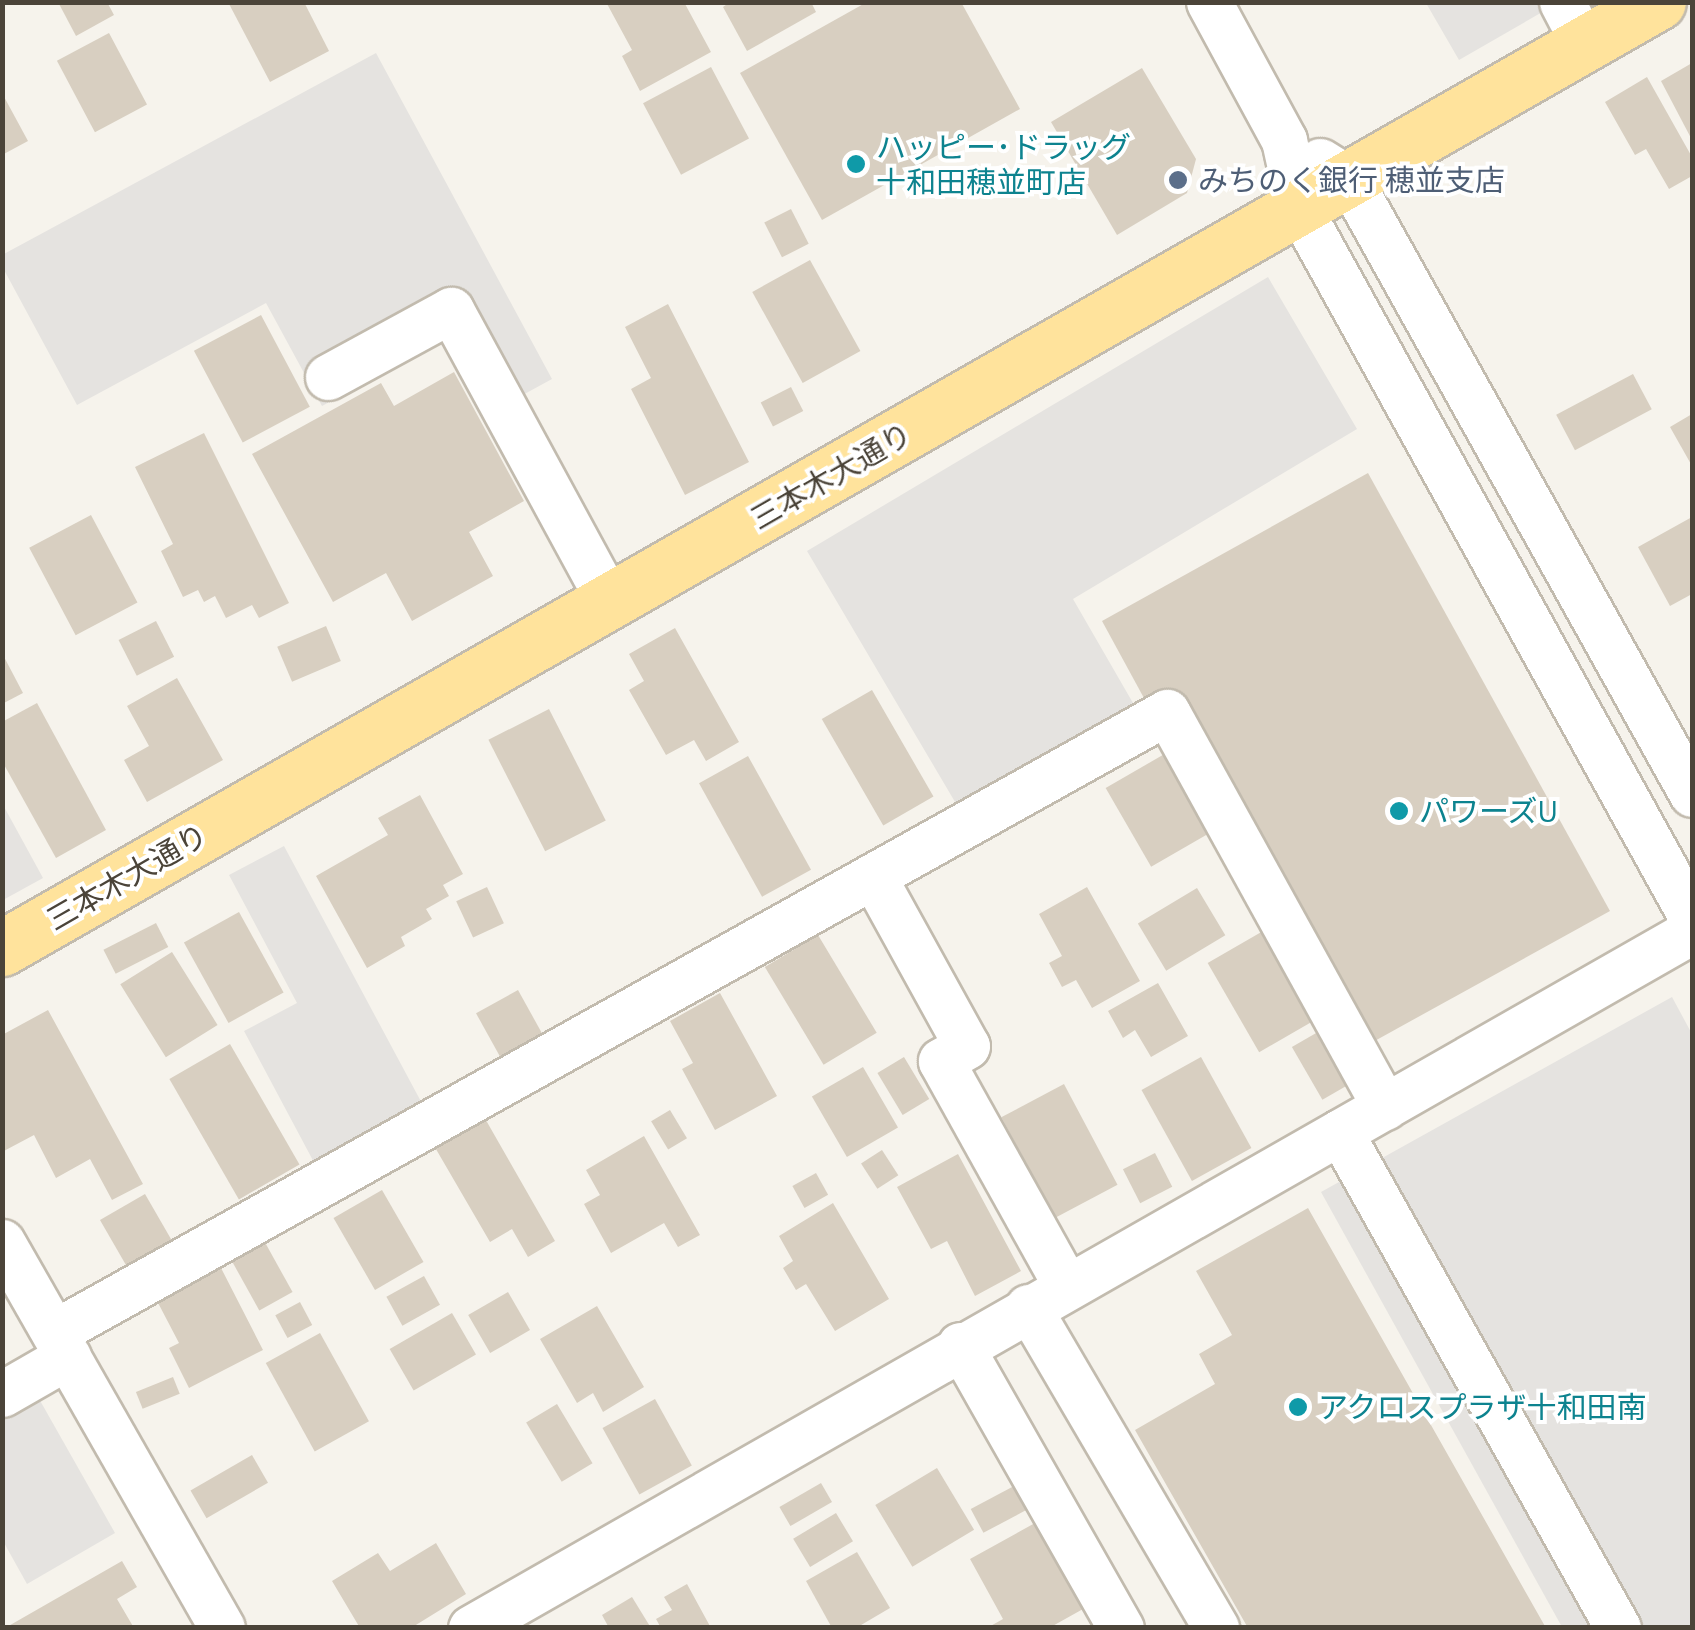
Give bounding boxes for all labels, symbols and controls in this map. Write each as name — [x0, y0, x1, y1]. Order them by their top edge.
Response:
place label: ハッピー･ドラッグ 十和田穂並町店 — [876, 129, 1131, 200]
marker: ハッピー･ドラッグ 十和田穂並町店 — [845, 153, 867, 175]
place label: みちのく銀行 穂並支店 — [1198, 162, 1505, 198]
marker: みちのく銀行 穂並支店 — [1167, 169, 1189, 191]
street label: 三本木大通り — [744, 415, 918, 537]
place label: パワーズU — [1419, 793, 1559, 829]
marker: パワーズU — [1388, 800, 1410, 822]
street label: 三本木大通り — [40, 816, 214, 938]
place label: アクロスプラザ十和田南 — [1318, 1389, 1648, 1425]
marker: アクロスプラザ十和田南 — [1287, 1396, 1309, 1418]

